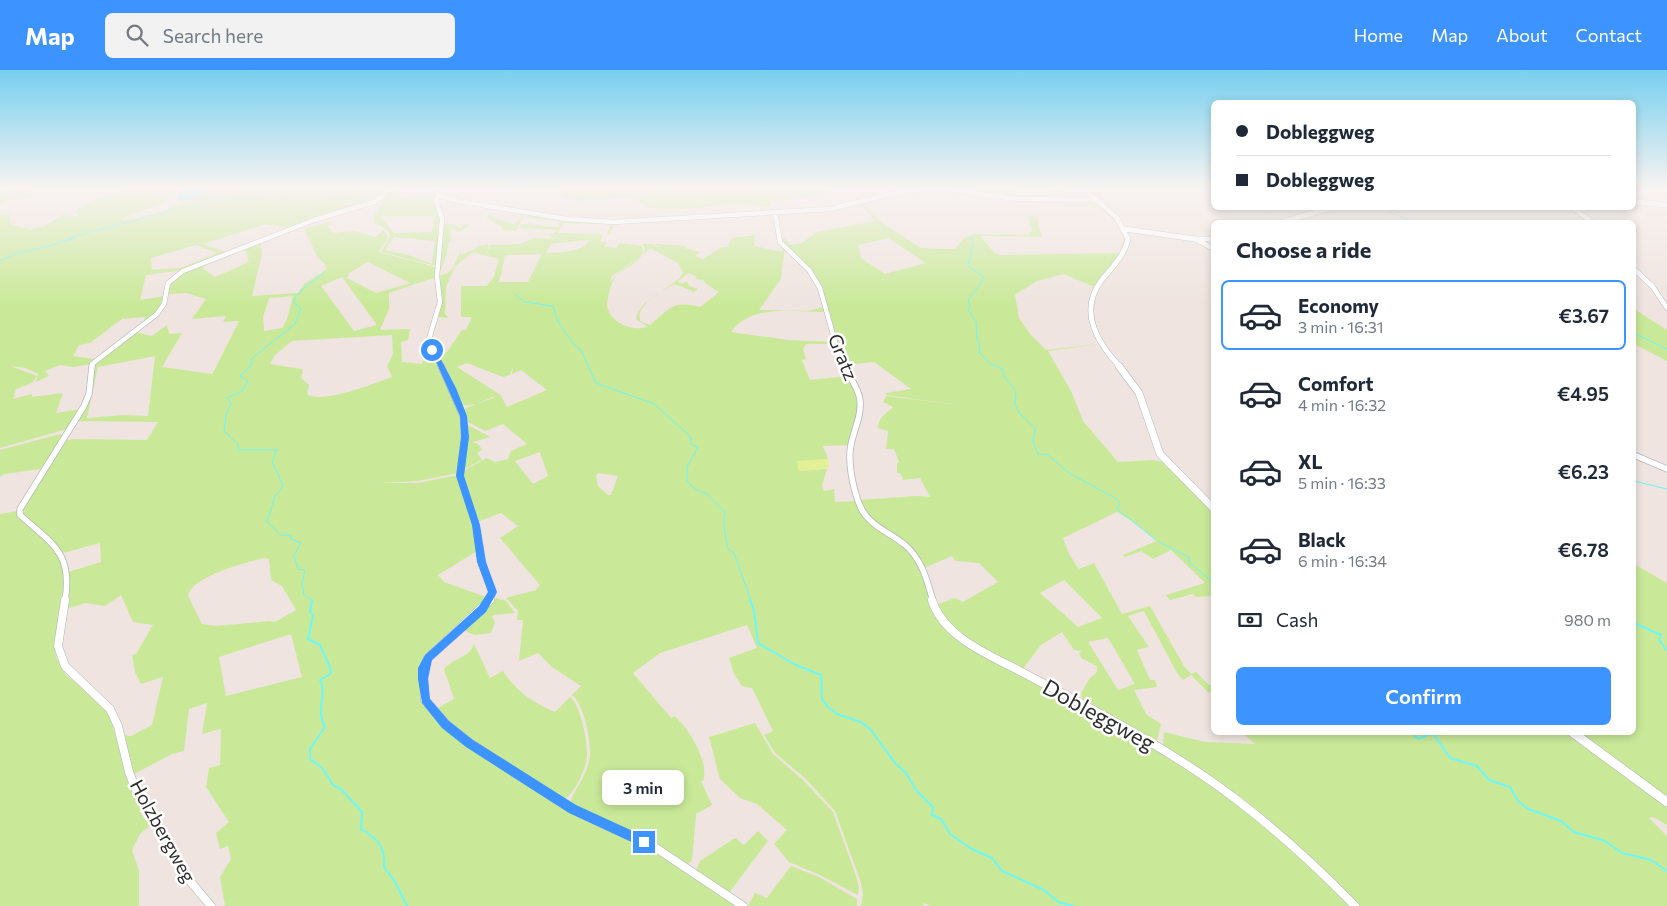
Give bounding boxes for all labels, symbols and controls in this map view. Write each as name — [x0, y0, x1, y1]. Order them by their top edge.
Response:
search box — [105, 13, 455, 58]
text: Map — [25, 21, 75, 50]
icon: search — [123, 21, 151, 49]
text: Search here — [163, 24, 263, 47]
text: Home — [1354, 24, 1403, 46]
text: Map — [1431, 24, 1468, 46]
text: About — [1496, 24, 1548, 46]
text: Contact — [1576, 24, 1642, 46]
text: Dobleggweg — [1266, 120, 1374, 143]
text: Dobleggweg — [1266, 168, 1374, 191]
text: Choose a ride — [1236, 236, 1371, 263]
icon: car — [1238, 293, 1283, 338]
text: Economy — [1298, 294, 1379, 317]
text: €3.67 — [1559, 304, 1609, 327]
text: 3 min · 16:31 — [1298, 317, 1384, 336]
street label: Gratz — [824, 330, 863, 384]
route start — [421, 339, 443, 361]
icon: car — [1238, 371, 1283, 416]
text: Comfort — [1298, 372, 1374, 395]
text: €4.95 — [1557, 382, 1609, 405]
text: 4 min · 16:32 — [1298, 395, 1386, 414]
icon: car — [1238, 449, 1283, 494]
text: XL — [1298, 450, 1323, 473]
text: €6.23 — [1558, 460, 1609, 483]
text: 5 min · 16:33 — [1298, 473, 1386, 492]
icon: car — [1238, 527, 1283, 572]
text: Black — [1298, 528, 1346, 551]
text: €6.78 — [1558, 538, 1609, 561]
text: 6 min · 16:34 — [1298, 551, 1387, 570]
icon: cash — [1236, 606, 1264, 634]
text: Cash — [1276, 608, 1318, 631]
text: 980 m — [1564, 610, 1611, 629]
button: Confirm — [1236, 667, 1611, 725]
street label: Dobleggweg — [1038, 673, 1160, 757]
callout: 3 min — [603, 770, 685, 804]
street label: Holzbergweg — [126, 775, 201, 886]
text: 3 min — [623, 778, 663, 797]
route end — [633, 831, 655, 853]

